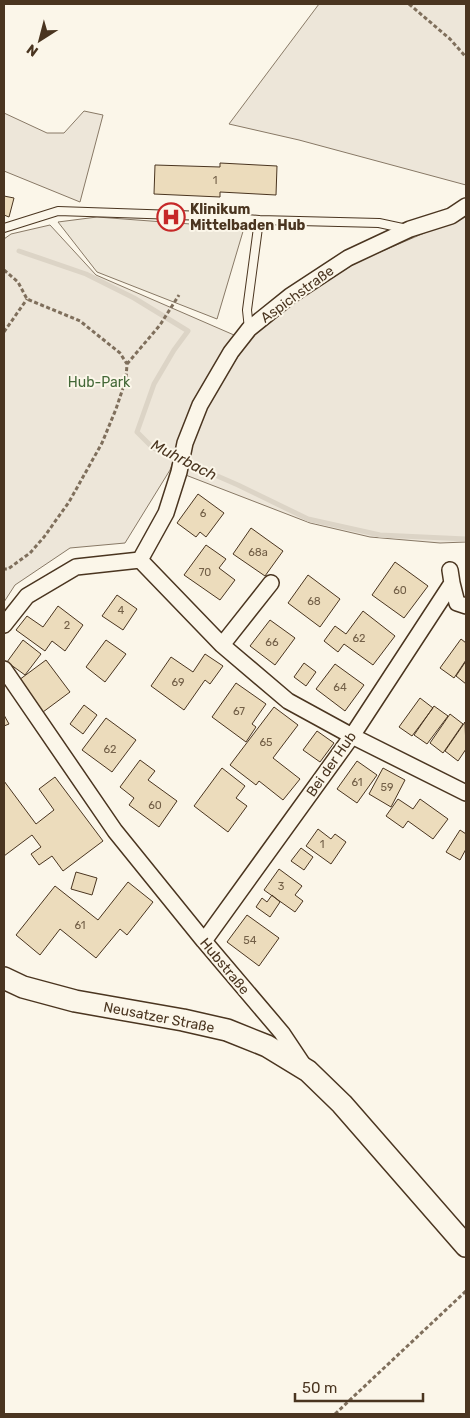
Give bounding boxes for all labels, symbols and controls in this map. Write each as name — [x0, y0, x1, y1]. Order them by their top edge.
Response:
north arrow — [15, 15, 65, 65]
text: N — [24, 40, 42, 60]
house number: 1 — [213, 174, 217, 187]
place label: Klinikum Mittelbaden Hub — [190, 201, 306, 234]
hospital icon: Klinikum Mittelbaden Hub — [156, 202, 186, 232]
street label: Aspichstraße — [257, 262, 337, 327]
park label: Hub-Park — [68, 374, 131, 391]
water label: Muhrbach — [148, 436, 220, 484]
house number: 6 — [200, 507, 207, 520]
house number: 68a — [248, 546, 268, 559]
house number: 70 — [199, 566, 211, 579]
house number: 60 — [393, 584, 407, 597]
house number: 68 — [307, 595, 321, 608]
house number: 4 — [118, 604, 125, 617]
house number: 2 — [64, 619, 70, 632]
house number: 62 — [352, 632, 366, 645]
house number: 66 — [265, 636, 279, 649]
house number: 69 — [171, 676, 185, 689]
house number: 64 — [333, 681, 347, 694]
house number: 67 — [233, 705, 245, 718]
street label: Bei der Hub — [303, 729, 360, 800]
house number: 65 — [259, 736, 273, 749]
house number: 62 — [103, 743, 117, 756]
house number: 61 — [351, 776, 363, 789]
house number: 59 — [380, 781, 394, 794]
house number: 60 — [148, 799, 162, 812]
house number: 1 — [320, 838, 324, 851]
house number: 3 — [278, 880, 285, 893]
house number: 61 — [74, 919, 86, 932]
house number: 54 — [243, 934, 257, 947]
street label: Hubstraße — [196, 935, 253, 998]
street label: Neusatzer Straße — [102, 998, 216, 1037]
scale bar — [295, 1370, 422, 1402]
text: 50 m — [302, 1379, 337, 1397]

